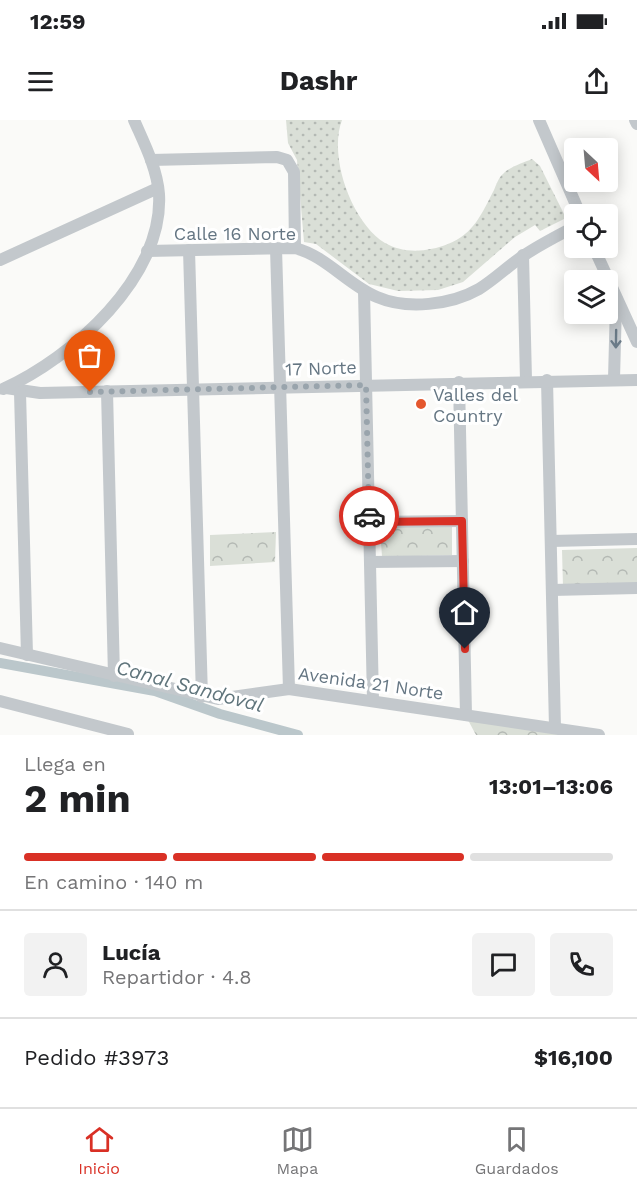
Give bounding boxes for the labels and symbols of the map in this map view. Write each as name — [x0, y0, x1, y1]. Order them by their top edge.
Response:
north arrow — [564, 138, 618, 192]
street label: Calle 16 Norte — [174, 223, 296, 244]
one-way arrow — [610, 329, 622, 348]
pin — [64, 330, 115, 392]
street label: 17 Norte — [285, 356, 357, 380]
place label: Valles del Country — [433, 384, 518, 426]
marker: Valles del Country — [414, 397, 428, 411]
courier — [339, 486, 399, 546]
pin — [439, 587, 490, 649]
water label: Canal Sandoval — [114, 655, 266, 717]
street label: Avenida 21 Norte — [297, 662, 445, 704]

